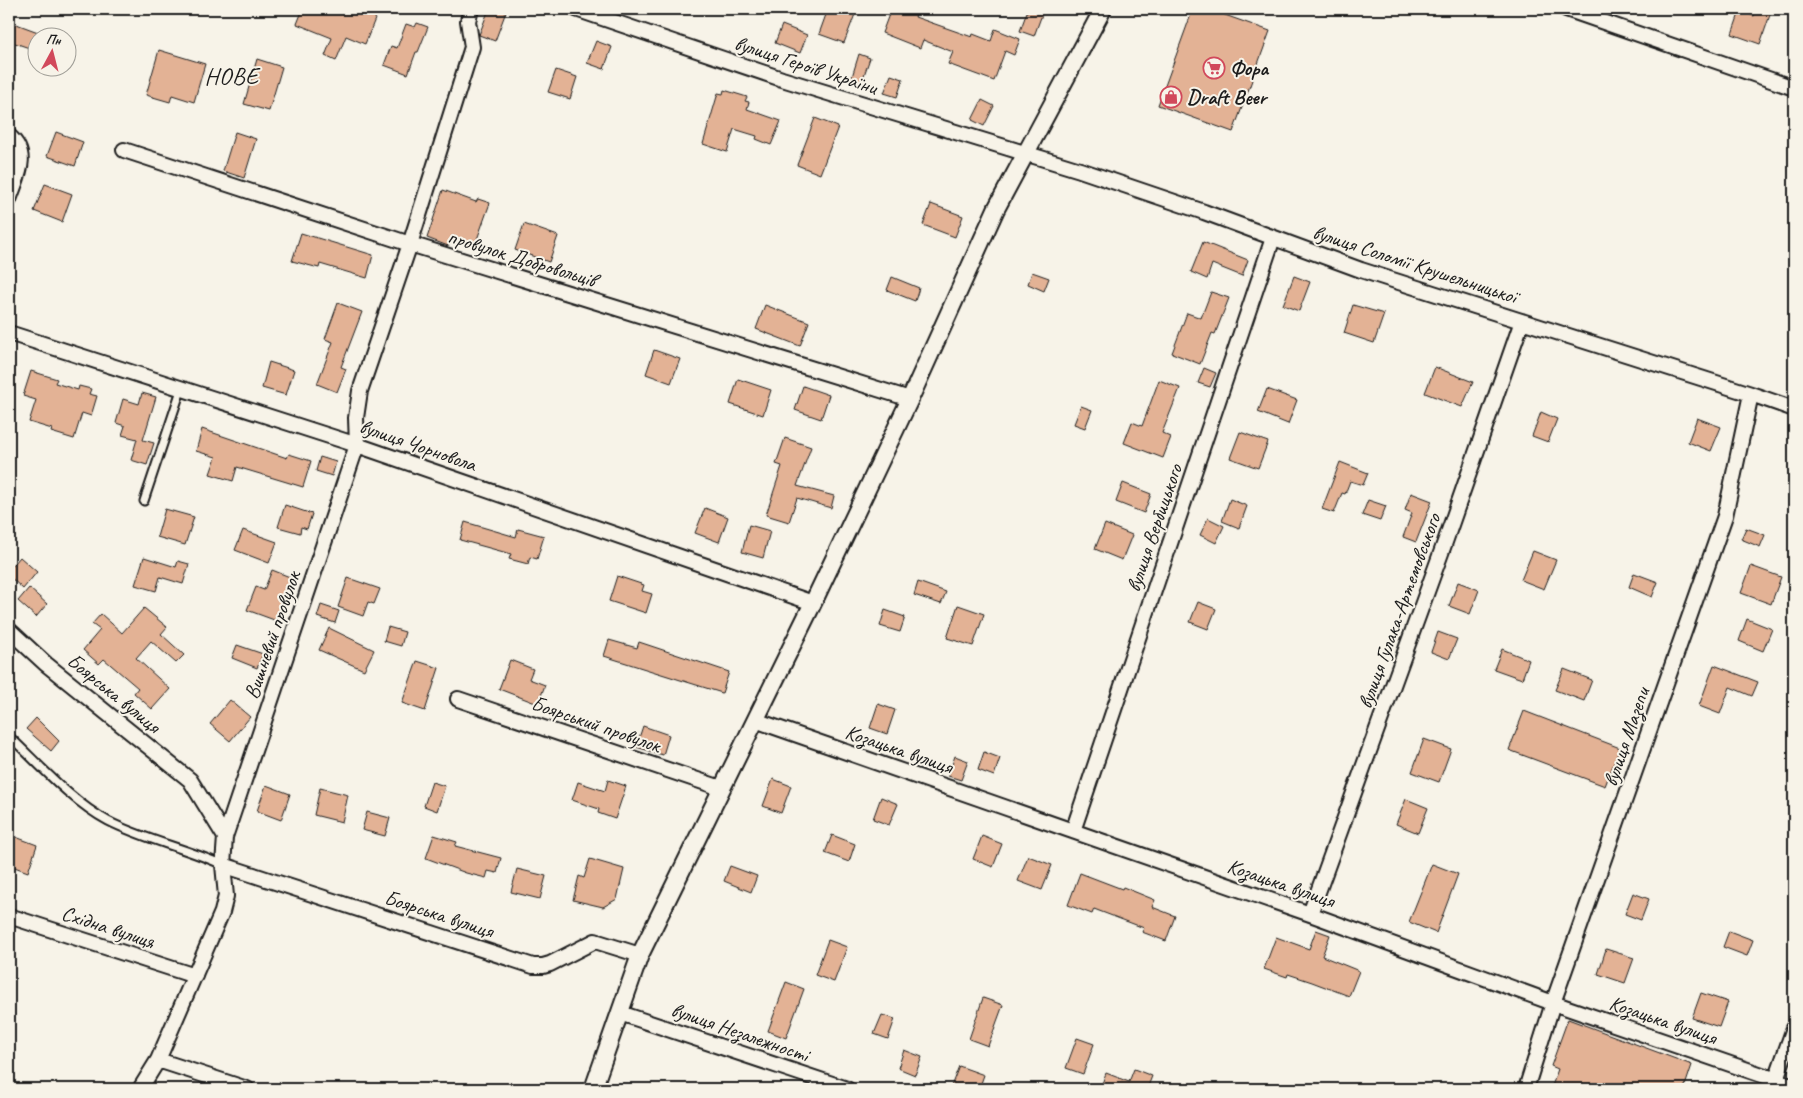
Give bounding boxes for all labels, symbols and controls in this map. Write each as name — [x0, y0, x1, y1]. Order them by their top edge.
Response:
north arrow — [28, 28, 78, 78]
text: Пн — [45, 30, 63, 49]
street label: вулиця Героїв України — [732, 30, 882, 101]
place label: Фора — [1230, 55, 1270, 81]
supermarket icon: Фора — [1202, 56, 1226, 80]
district label: НОВЕ — [205, 61, 261, 91]
place label: Draft Beer — [1187, 84, 1269, 110]
shop icon: Draft Beer — [1159, 85, 1183, 109]
street label: вулиця Соломії Крушельницької — [1310, 219, 1524, 311]
street label: провулок Добровольців — [445, 223, 604, 294]
street label: вулиця Чорновола — [356, 413, 482, 478]
street label: вулиця Вербицького — [1120, 459, 1189, 595]
street label: вулиця Гулака-Артемовського — [1352, 508, 1447, 712]
street label: Вишневий провулок — [238, 566, 307, 702]
street label: Боярська вулиця — [62, 647, 167, 740]
street label: вулиця Мазепи — [1597, 682, 1657, 790]
street label: Боярський провулок — [528, 690, 666, 759]
street label: Козацька вулиця — [842, 719, 958, 781]
street label: Козацька вулиця — [1224, 853, 1340, 915]
street label: Боярська вулиця — [381, 884, 498, 944]
street label: Східна вулиця — [58, 900, 159, 955]
street label: Козацька вулиця — [1606, 990, 1722, 1052]
street label: вулиця Незалежності — [667, 996, 815, 1070]

